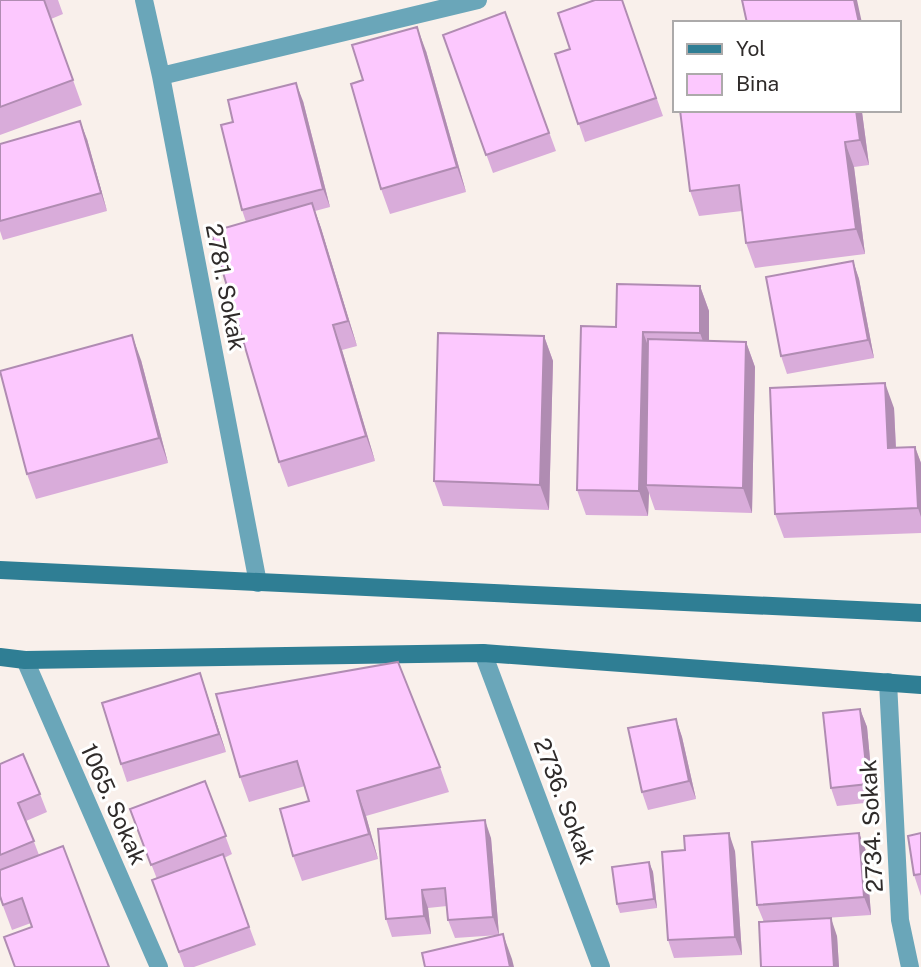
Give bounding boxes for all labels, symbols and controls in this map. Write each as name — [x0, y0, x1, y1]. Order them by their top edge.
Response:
legend — [673, 21, 900, 112]
text: Yol — [736, 36, 766, 61]
text: Bina — [736, 71, 779, 96]
street label: 2781. Sokak — [200, 221, 252, 353]
street label: 2736. Sokak — [529, 734, 601, 868]
street label: 1065. Sokak — [75, 739, 153, 869]
street label: 2734. Sokak — [854, 759, 888, 893]

